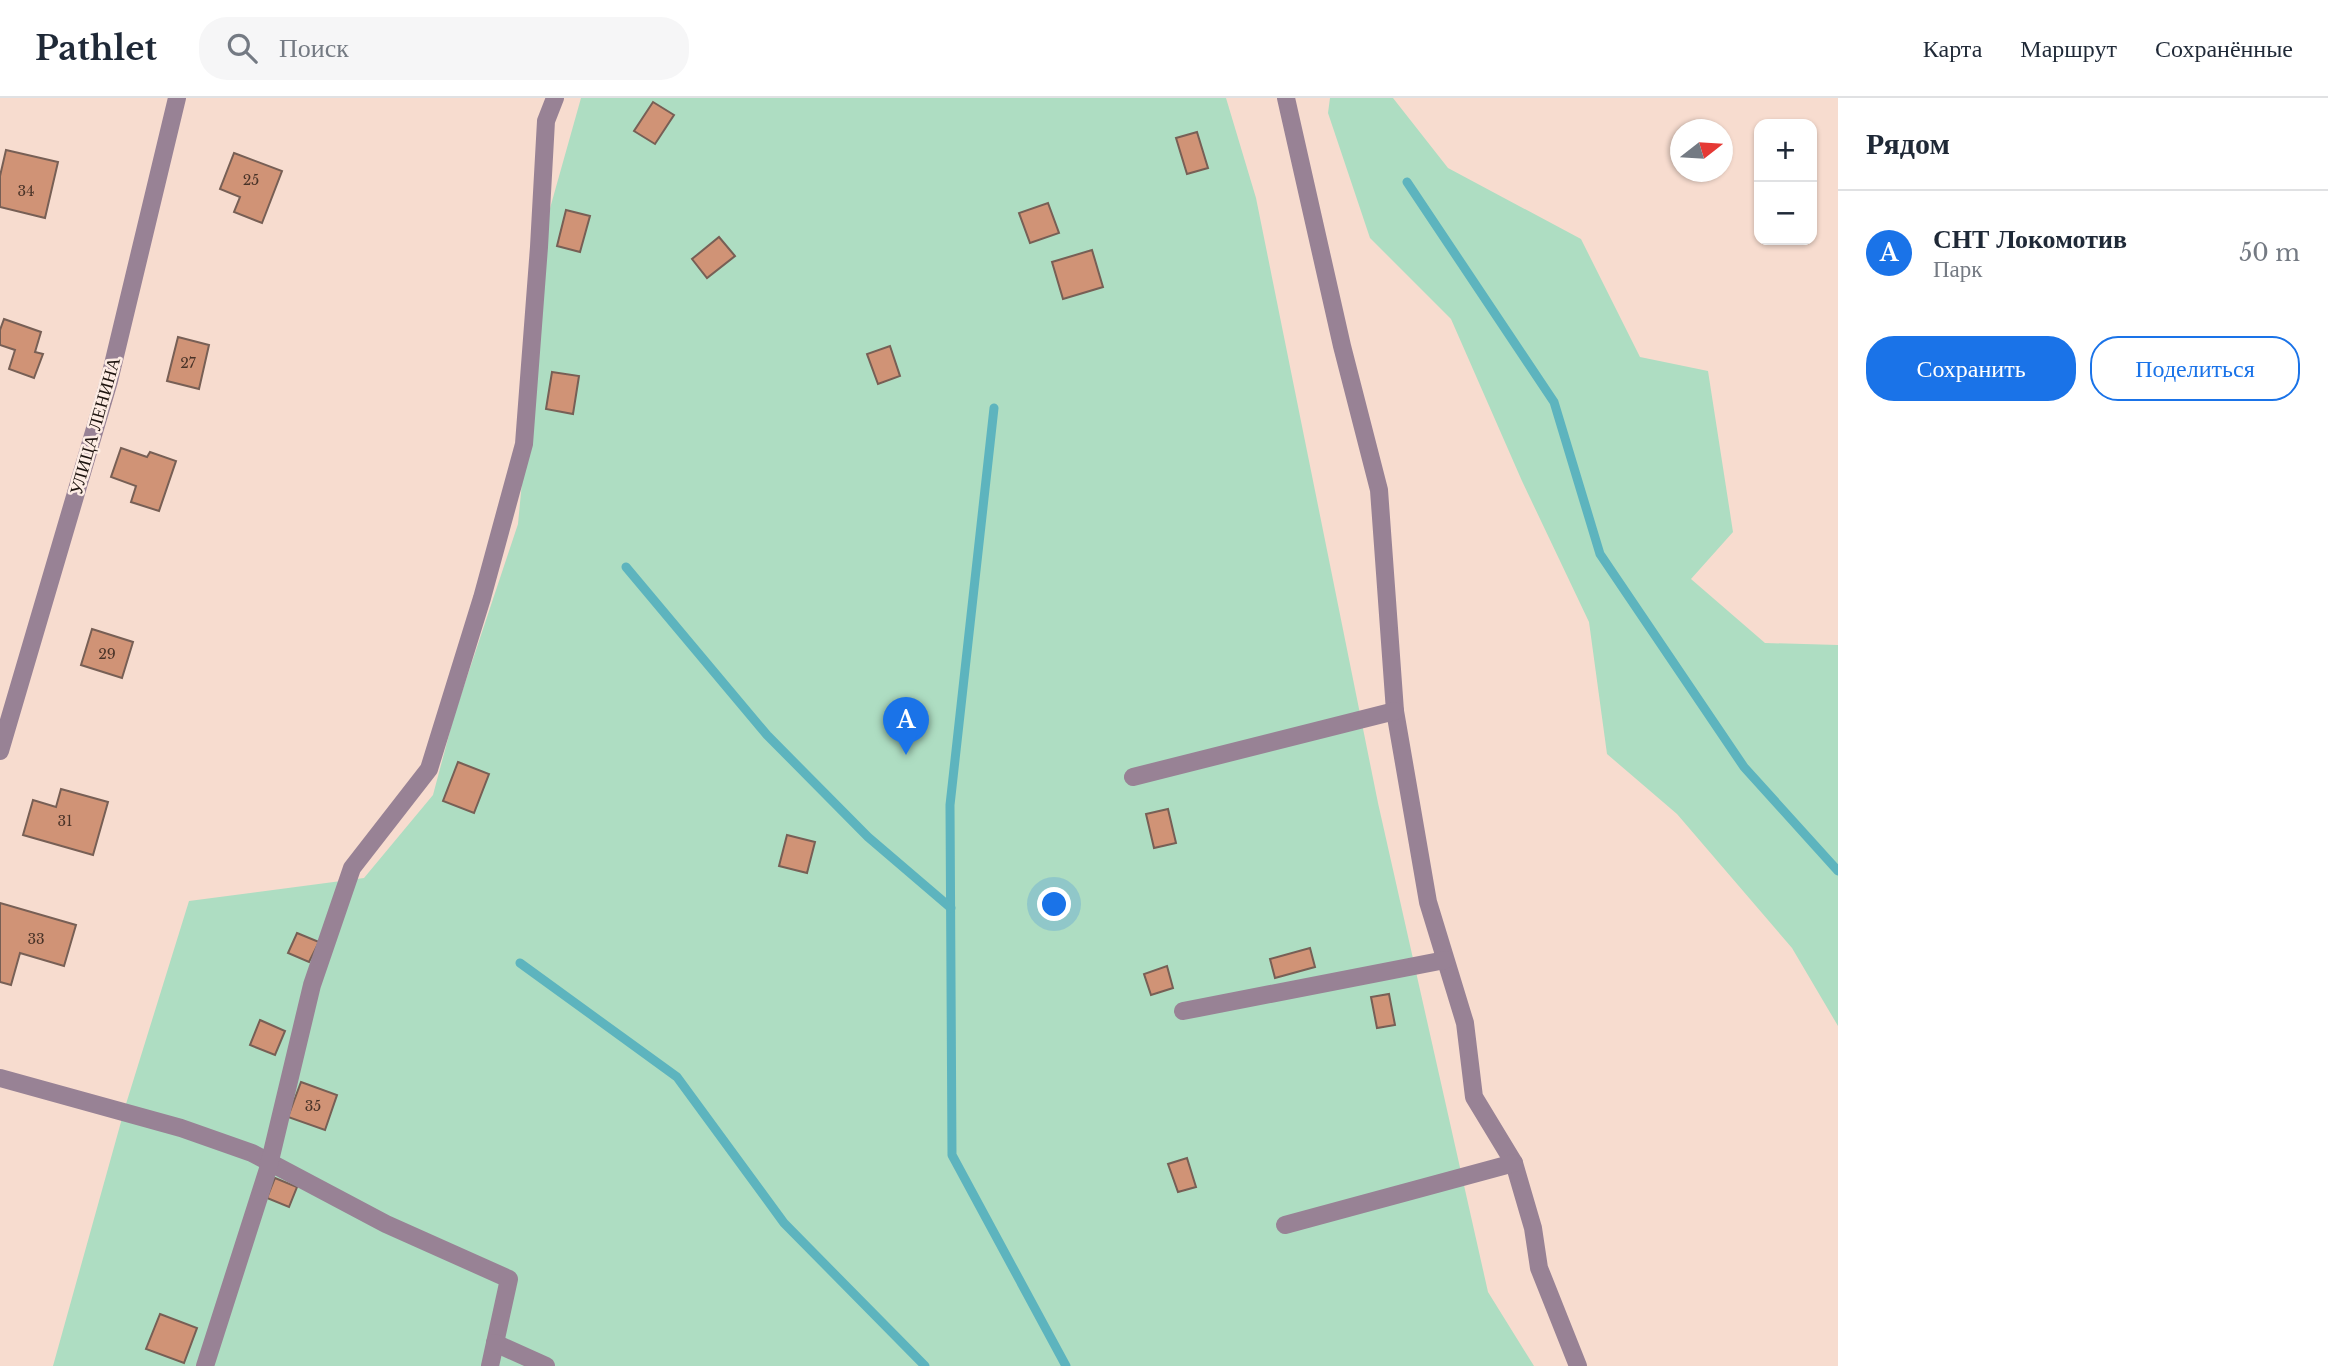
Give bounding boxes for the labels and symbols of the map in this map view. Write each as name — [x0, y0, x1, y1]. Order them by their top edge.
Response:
north arrow — [1670, 119, 1733, 182]
house number: 25 — [243, 171, 259, 189]
house number: 34 — [18, 182, 34, 200]
house number: 27 — [180, 354, 197, 372]
street label: УЛИЦА ЛЕНИНА — [65, 355, 125, 497]
house number: 29 — [98, 645, 116, 663]
pin: A — [883, 697, 929, 755]
house number: 31 — [58, 812, 72, 830]
your location — [1037, 887, 1071, 921]
house number: 33 — [27, 930, 45, 948]
house number: 35 — [305, 1097, 321, 1115]

